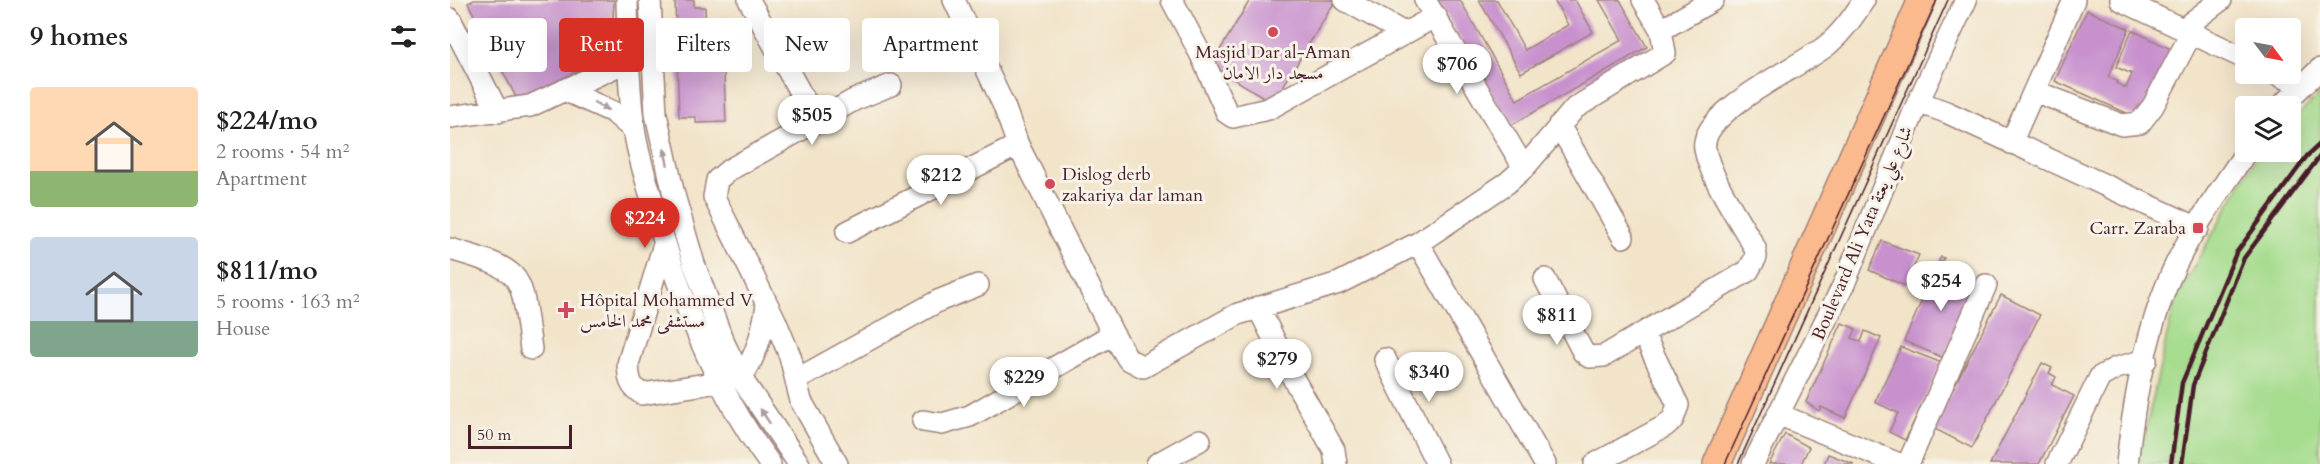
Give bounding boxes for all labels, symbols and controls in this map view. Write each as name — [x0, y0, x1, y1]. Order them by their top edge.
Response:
chip: Buy — [468, 18, 547, 72]
chip: Rent — [559, 18, 644, 72]
chip: Filters — [656, 18, 752, 72]
chip: New — [764, 18, 850, 72]
chip: Apartment — [862, 18, 999, 72]
north arrow — [2235, 18, 2301, 84]
map controls — [2235, 18, 2301, 162]
text: 9 homes — [30, 19, 128, 54]
icon: filters — [387, 20, 420, 53]
marker: Masjid Dar al-Aman مسجد دار الامان — [1266, 25, 1280, 39]
place label: Masjid Dar al-Aman مسجد دار الامان — [1195, 40, 1352, 86]
pin: $706 — [1421, 44, 1493, 95]
text: $706 — [1437, 50, 1477, 77]
pin: $505 — [776, 95, 848, 146]
button: layers — [2235, 96, 2301, 162]
one-way arrow — [593, 101, 610, 111]
text: $505 — [792, 101, 832, 128]
text: $224/mo — [216, 103, 318, 138]
icon: home — [78, 111, 150, 183]
street label: Boulevard Ali Yata شارع علي يعتة — [1806, 122, 1923, 346]
text: 2 rooms · 54 m² — [216, 138, 349, 165]
one-way arrow — [661, 148, 671, 167]
pin: $212 — [905, 155, 977, 206]
text: $212 — [921, 161, 961, 188]
place label: Dislog derb zakariya dar laman — [1062, 162, 1204, 208]
text: Apartment — [216, 165, 307, 192]
marker: Dislog derb zakariya dar laman — [1043, 177, 1057, 191]
pin: $224 — [609, 198, 681, 249]
text: $224 — [625, 204, 665, 231]
place label: Carr. Zaraba — [2090, 216, 2186, 241]
marker: Carr. Zaraba — [2191, 221, 2205, 235]
text: $811/mo — [216, 253, 318, 288]
icon: home — [78, 261, 150, 333]
pin: $254 — [1905, 261, 1977, 312]
text: $254 — [1921, 267, 1961, 294]
text: 5 rooms · 163 m² — [216, 288, 360, 315]
place label: Hôpital Mohammed V مستشفى محمد الخامس — [580, 288, 754, 334]
pin: $811 — [1521, 295, 1593, 346]
marker: Hôpital Mohammed V مستشفى محمد الخامس — [557, 301, 575, 319]
text: $811 — [1537, 301, 1577, 328]
text: House — [216, 315, 270, 342]
pin: $279 — [1241, 339, 1313, 390]
text: $279 — [1257, 345, 1297, 372]
pin: $340 — [1393, 352, 1465, 403]
pin: $229 — [988, 357, 1060, 408]
text: $340 — [1409, 358, 1449, 385]
text: $229 — [1004, 363, 1044, 390]
one-way arrow — [760, 408, 771, 424]
scale bar — [468, 422, 572, 450]
text: 50 m — [477, 424, 511, 446]

